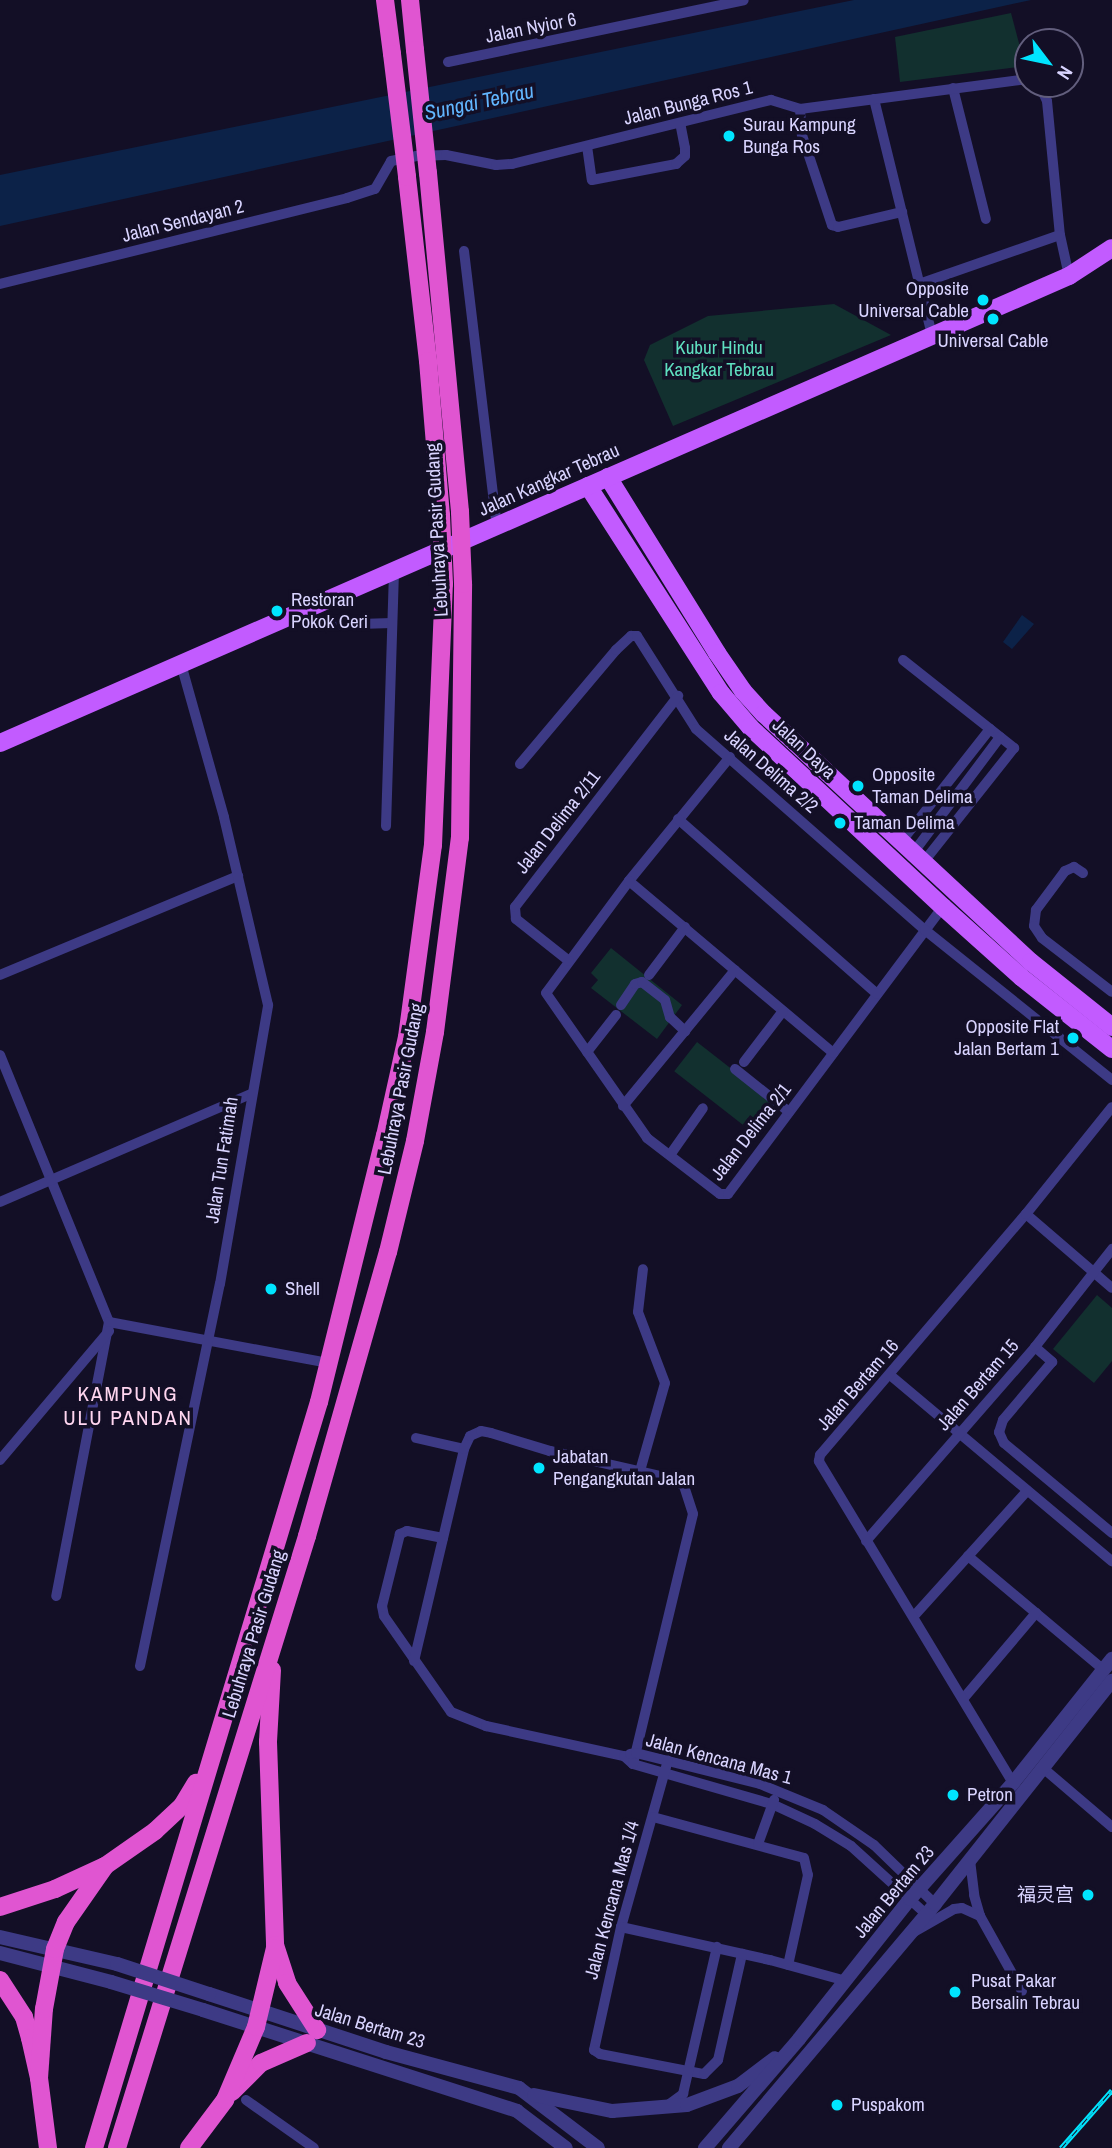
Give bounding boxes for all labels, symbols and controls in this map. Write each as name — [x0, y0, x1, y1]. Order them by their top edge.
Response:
street label: Jalan Nyior 6 — [484, 8, 578, 48]
north arrow — [1014, 28, 1084, 98]
text: N — [1051, 61, 1079, 85]
street label: Jalan Bunga Ros 1 — [621, 76, 755, 130]
water label: Sungai Tebrau — [422, 78, 536, 126]
place label: Surau Kampung Bunga Ros — [743, 114, 856, 158]
marker: Surau Kampung Bunga Ros — [721, 128, 737, 144]
street label: Jalan Sendayan 2 — [120, 195, 246, 247]
place label: Opposite Universal Cable — [858, 278, 969, 322]
marker: Opposite Universal Cable — [975, 292, 991, 308]
marker: Universal Cable — [985, 311, 1001, 327]
place label: Universal Cable — [938, 330, 1048, 352]
park label: Kubur Hindu Kangkar Tebrau — [664, 337, 774, 381]
street label: Jalan Kangkar Tebrau — [475, 439, 623, 521]
street label: Lebuhraya Pasir Gudang — [421, 442, 453, 618]
place label: Restoran Pokok Ceri — [291, 589, 368, 633]
marker: Restoran Pokok Ceri — [269, 603, 285, 619]
street label: Jalan Daya — [768, 714, 840, 784]
street label: Jalan Delima 2/2 — [719, 724, 823, 818]
place label: Opposite Taman Delima — [872, 764, 973, 808]
street label: Jalan Delima 2/11 — [511, 766, 605, 878]
marker: Opposite Taman Delima — [850, 778, 866, 794]
place label: Taman Delima — [854, 812, 955, 834]
marker: Taman Delima — [832, 815, 848, 831]
street label: Lebuhraya Pasir Gudang — [373, 1001, 429, 1177]
place label: Opposite Flat Jalan Bertam 1 — [954, 1016, 1059, 1060]
marker: Opposite Flat Jalan Bertam 1 — [1065, 1030, 1081, 1046]
street label: Jalan Delima 2/1 — [706, 1079, 796, 1185]
street label: Jalan Tun Fatimah — [201, 1095, 243, 1225]
place label: Shell — [285, 1278, 320, 1300]
marker: Shell — [263, 1281, 279, 1297]
street label: Jalan Bertam 16 — [812, 1335, 904, 1435]
street label: Jalan Bertam 15 — [932, 1335, 1024, 1435]
district label: KAMPUNG ULU PANDAN — [64, 1381, 192, 1431]
place label: Jabatan Pengangkutan Jalan — [553, 1446, 695, 1490]
marker: Jabatan Pengangkutan Jalan — [531, 1460, 547, 1476]
street label: Lebuhraya Pasir Gudang — [218, 1547, 290, 1721]
street label: Jalan Kencana Mas 1 — [644, 1729, 794, 1789]
place label: Petron — [967, 1784, 1013, 1806]
marker: Petron — [945, 1787, 961, 1803]
street label: Jalan Kencana Mas 1/4 — [580, 1818, 644, 1982]
street label: Jalan Bertam 23 — [849, 1841, 939, 1943]
place label: 福灵宫 — [1017, 1884, 1074, 1906]
marker: 福灵宫 — [1080, 1887, 1096, 1903]
place label: Pusat Pakar Bersalin Tebrau — [971, 1970, 1080, 2014]
marker: Pusat Pakar Bersalin Tebrau — [945, 1982, 965, 2002]
street label: Jalan Bertam 23 — [312, 1999, 428, 2053]
place label: Puspakom — [851, 2094, 925, 2116]
marker: Puspakom — [829, 2097, 845, 2113]

